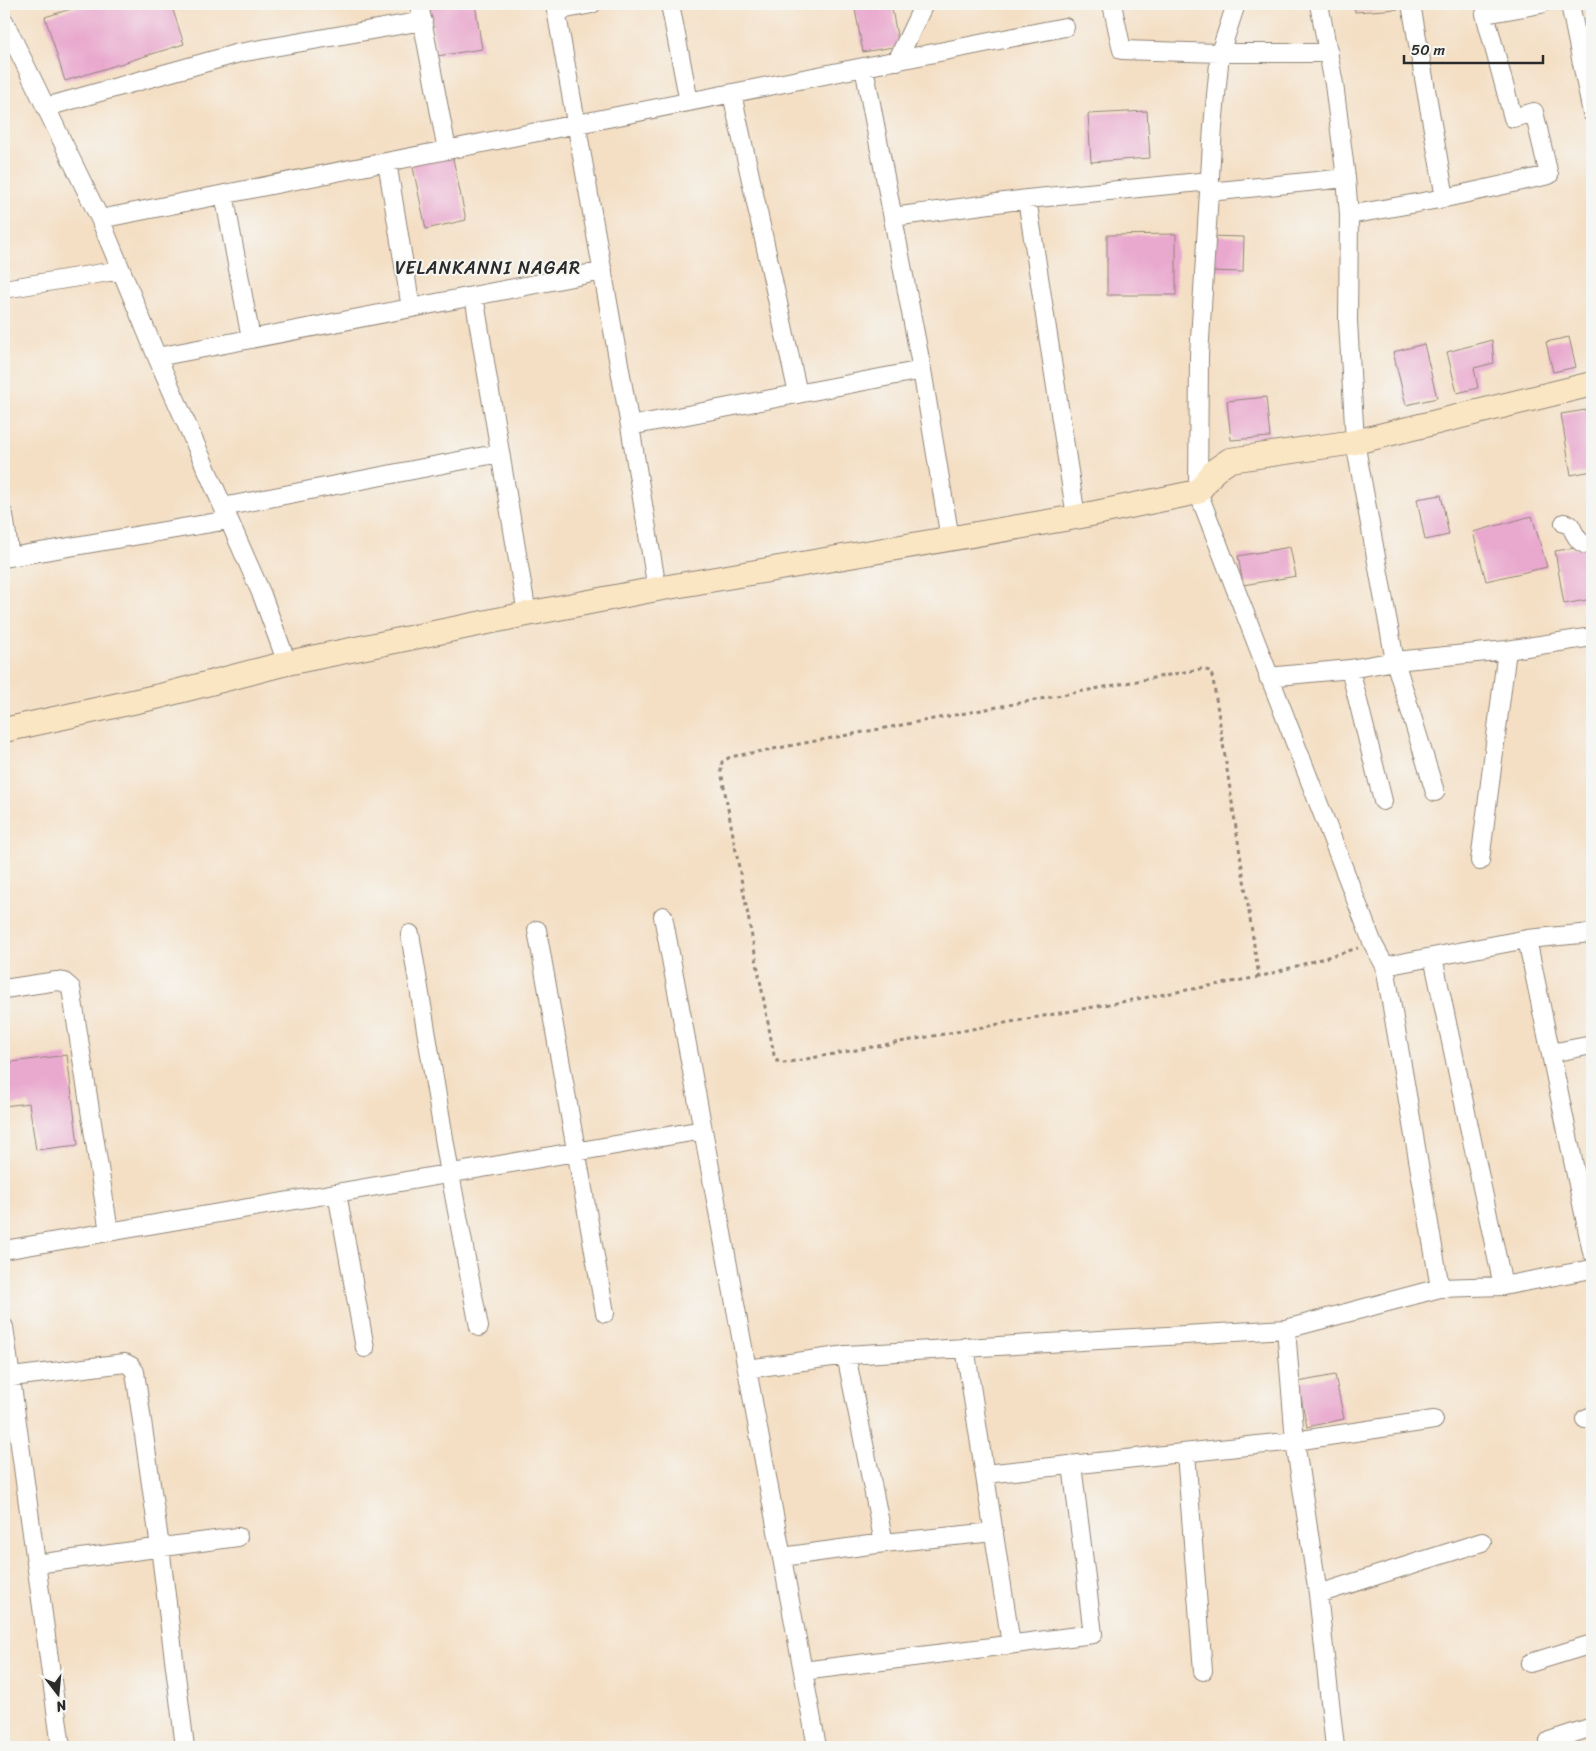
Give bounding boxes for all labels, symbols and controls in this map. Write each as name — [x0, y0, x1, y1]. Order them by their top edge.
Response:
scale bar — [1404, 32, 1542, 64]
text: 50 m — [1411, 37, 1446, 63]
district label: VELANKANNI NAGAR — [395, 252, 581, 284]
north arrow — [32, 1668, 82, 1718]
text: N — [53, 1692, 71, 1719]

